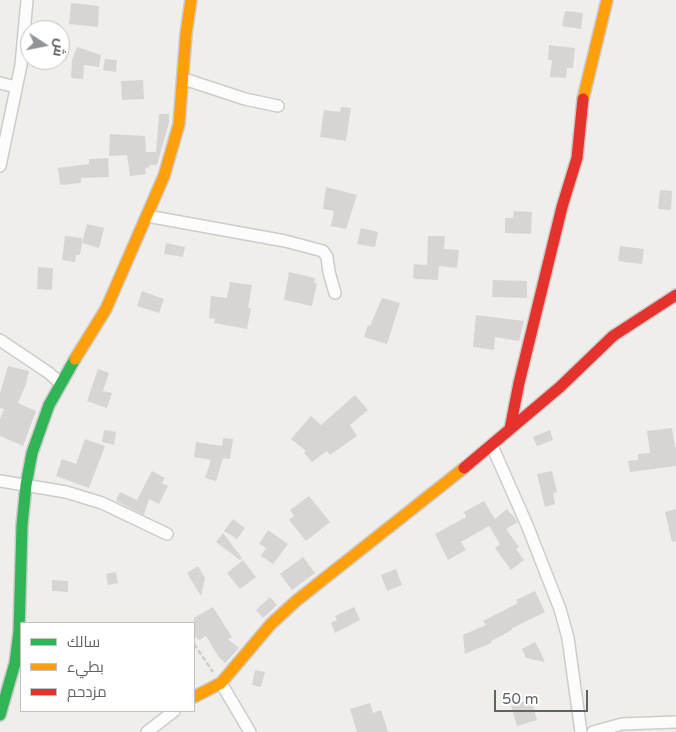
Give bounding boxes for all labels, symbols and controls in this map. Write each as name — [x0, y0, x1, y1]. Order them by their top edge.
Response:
north arrow — [20, 20, 70, 70]
text: ش — [49, 37, 69, 58]
legend — [20, 622, 195, 712]
text: سالك — [67, 633, 100, 651]
text: بطيء — [67, 658, 104, 676]
scale bar — [496, 680, 590, 712]
text: مزدحم — [67, 683, 107, 701]
text: 50 m — [502, 690, 539, 708]

